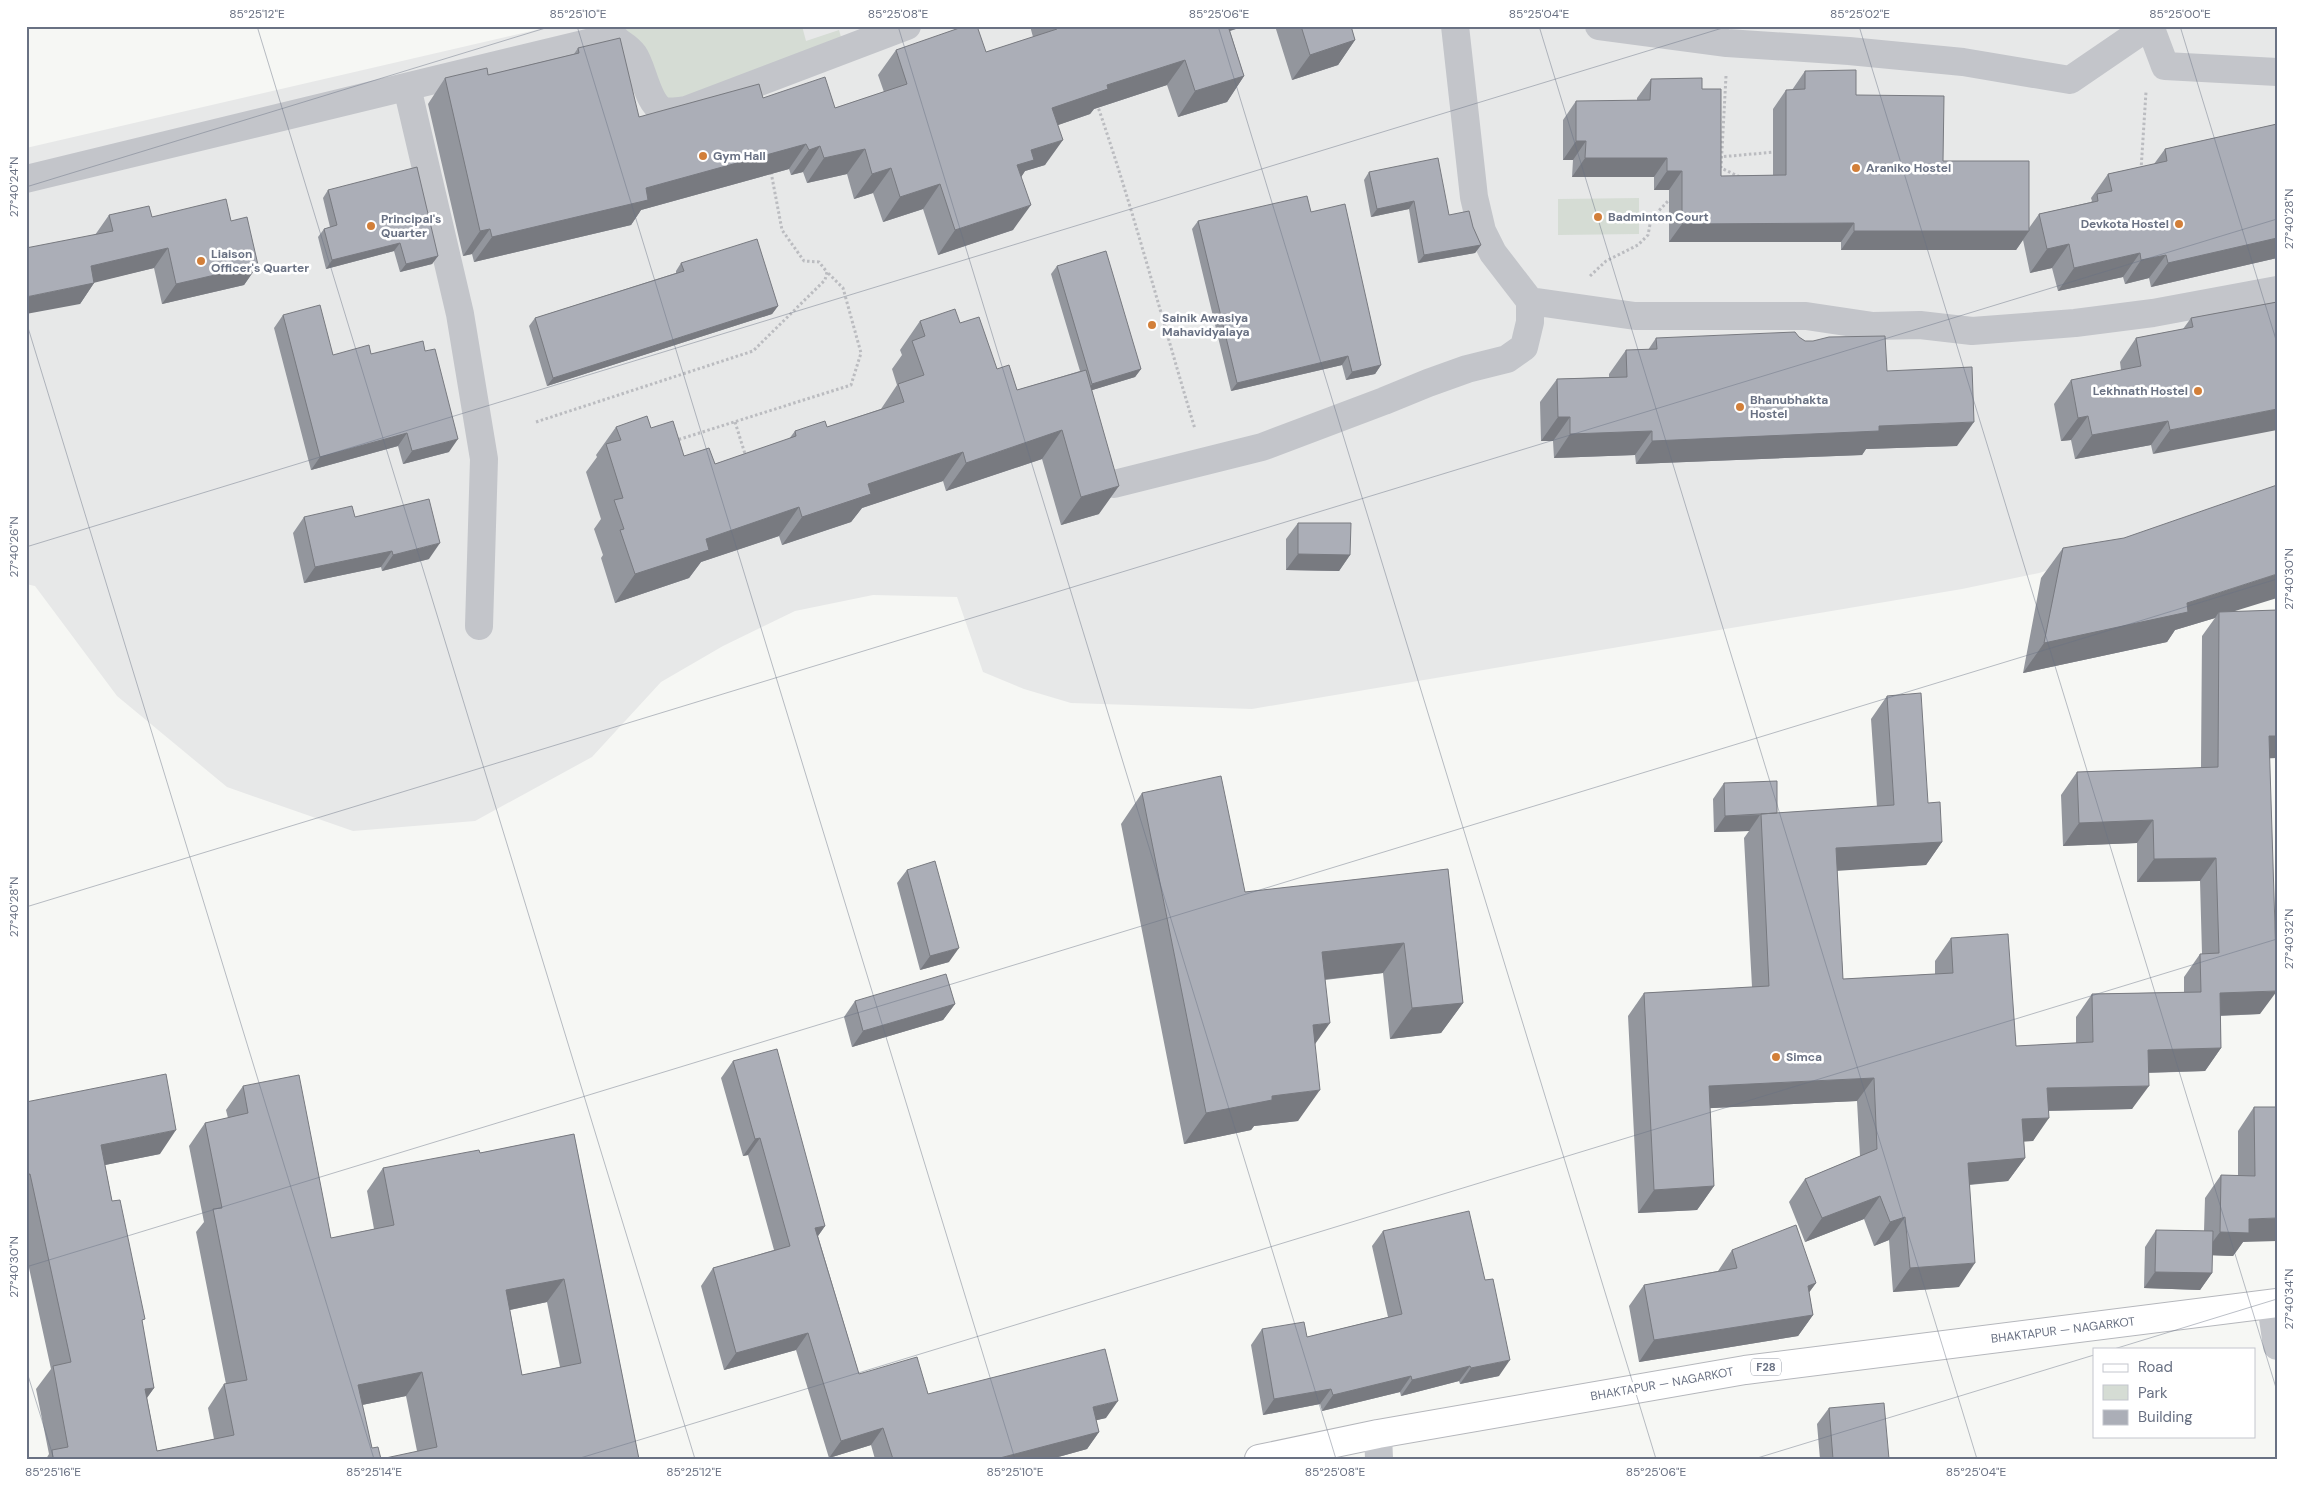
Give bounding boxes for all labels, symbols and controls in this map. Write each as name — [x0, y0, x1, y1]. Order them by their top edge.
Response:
text: 85°25'12"E — [229, 6, 285, 22]
text: 85°25'10"E — [550, 6, 607, 22]
text: 85°25'08"E — [868, 6, 928, 22]
text: 85°25'06"E — [1189, 6, 1250, 22]
text: 85°25'04"E — [1509, 6, 1569, 22]
text: 85°25'02"E — [1830, 6, 1890, 22]
text: 85°25'00"E — [2149, 6, 2211, 22]
place label: Gym Hall — [713, 148, 766, 164]
marker: Gym Hall — [697, 150, 709, 162]
text: 27°40'24"N — [6, 157, 22, 217]
place label: Araniko Hostel — [1866, 160, 1951, 176]
marker: Araniko Hostel — [1850, 162, 1862, 174]
text: 27°40'28"N — [2281, 189, 2297, 249]
place label: Badminton Court — [1608, 209, 1709, 225]
place label: Principal's Quarter — [381, 211, 441, 241]
marker: Badminton Court — [1592, 211, 1604, 223]
place label: Devkota Hostel — [2081, 216, 2169, 232]
marker: Devkota Hostel — [2173, 218, 2185, 230]
marker: Principal's Quarter — [365, 220, 377, 232]
place label: Liaison Officer's Quarter — [211, 246, 309, 276]
marker: Liaison Officer's Quarter — [195, 255, 207, 267]
place label: Sainik Awasiya Mahavidyalaya — [1162, 310, 1249, 340]
marker: Sainik Awasiya Mahavidyalaya — [1146, 319, 1158, 331]
place label: Lekhnath Hostel — [2093, 383, 2188, 399]
marker: Lekhnath Hostel — [2192, 385, 2204, 397]
place label: Bhanubhakta Hostel — [1750, 392, 1828, 422]
marker: Bhanubhakta Hostel — [1734, 401, 1746, 413]
text: 27°40'26"N — [6, 517, 22, 577]
text: 27°40'30"N — [2281, 548, 2297, 610]
text: 27°40'28"N — [6, 877, 22, 937]
text: 27°40'32"N — [2281, 909, 2297, 969]
place label: Simca — [1786, 1049, 1822, 1065]
marker: Simca — [1770, 1051, 1782, 1063]
text: 27°40'30"N — [6, 1236, 22, 1298]
text: 27°40'34"N — [2281, 1269, 2297, 1329]
street label: BHAKTAPUR — NAGARKOT — [1990, 1313, 2136, 1347]
legend — [2093, 1348, 2256, 1438]
text: Road — [2138, 1357, 2173, 1377]
road number: F28 — [1751, 1358, 1781, 1375]
street label: BHAKTAPUR — NAGARKOT — [1589, 1363, 1735, 1404]
text: Park — [2138, 1383, 2168, 1403]
text: Building — [2138, 1407, 2193, 1427]
text: 85°25'16"E — [25, 1464, 81, 1480]
text: 85°25'14"E — [346, 1464, 402, 1480]
text: 85°25'12"E — [666, 1464, 722, 1480]
text: 85°25'10"E — [987, 1464, 1044, 1480]
text: 85°25'08"E — [1305, 1464, 1365, 1480]
text: 85°25'06"E — [1626, 1464, 1687, 1480]
text: 85°25'04"E — [1946, 1464, 2006, 1480]

